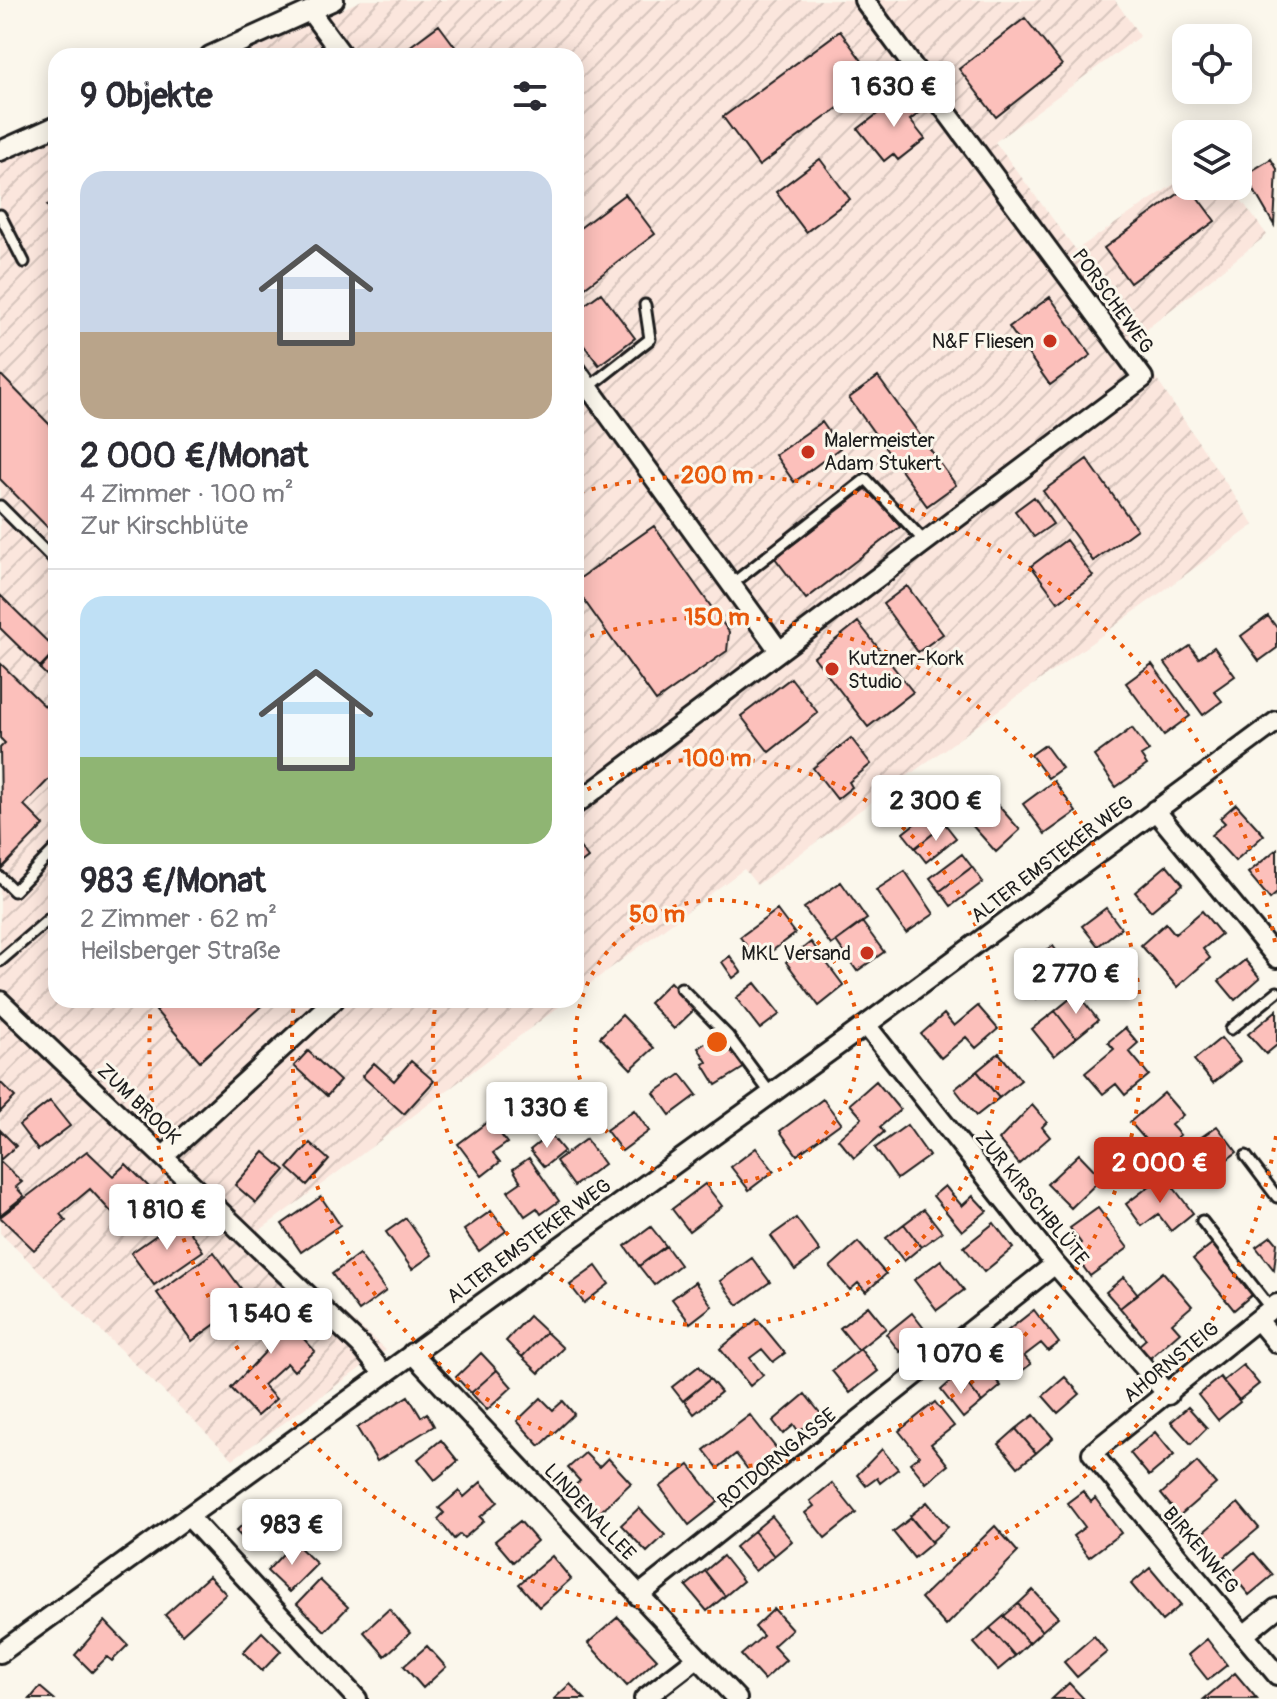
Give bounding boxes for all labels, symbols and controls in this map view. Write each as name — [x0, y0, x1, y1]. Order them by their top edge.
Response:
map controls — [1172, 24, 1252, 200]
button: locate — [1172, 24, 1252, 104]
pin: 1 630 € — [820, 61, 968, 129]
text: 1 630 € — [851, 71, 937, 103]
icon: filters — [508, 74, 552, 118]
text: 9 Objekte — [80, 75, 212, 118]
button: layers — [1172, 120, 1252, 200]
icon: home — [244, 223, 388, 367]
street label: PORSCHEWEG — [1067, 244, 1159, 358]
place label: N&F Fliesen — [932, 329, 1034, 354]
marker: N&F Fliesen — [1041, 332, 1059, 350]
place label: Malermeister Adam Stukert — [824, 428, 942, 476]
text: 2 000 €/Monat — [80, 435, 308, 478]
marker: Malermeister Adam Stukert — [799, 443, 817, 461]
text: 200 m — [681, 461, 753, 490]
text: 4 Zimmer · 100 m² — [80, 478, 294, 510]
text: Zur Kirschblüte — [80, 510, 248, 542]
text: 150 m — [684, 603, 750, 632]
place label: Kutzner-Kork Studio — [848, 646, 964, 694]
icon: home — [244, 648, 388, 792]
marker: Kutzner-Kork Studio — [823, 660, 841, 678]
text: 100 m — [683, 744, 751, 773]
pin: 2 300 € — [862, 775, 1010, 843]
text: 2 300 € — [889, 785, 983, 817]
street label: ALTER EMSTEKER WEG — [966, 790, 1138, 928]
text: 983 €/Monat — [80, 860, 266, 903]
text: 50 m — [629, 900, 685, 929]
text: 2 Zimmer · 62 m² — [80, 903, 277, 935]
text: Heilsberger Straße — [80, 935, 280, 967]
place label: MKL Versand — [741, 941, 851, 966]
marker: MKL Versand — [858, 944, 876, 962]
pin: 2 770 € — [1002, 948, 1150, 1016]
text: 2 770 € — [1032, 958, 1120, 990]
centre of rings — [703, 1028, 731, 1056]
street label: ZUM BROOK — [92, 1058, 186, 1150]
pin: 1 330 € — [473, 1082, 621, 1150]
text: 1 330 € — [504, 1092, 590, 1124]
street label: ZUR KIRSCHBLÜTE — [970, 1125, 1094, 1271]
pin: 2 000 € — [1086, 1137, 1234, 1205]
text: 2 000 € — [1112, 1147, 1208, 1179]
street label: ALTER EMSTEKER WEG — [442, 1173, 616, 1309]
pin: 1 810 € — [93, 1184, 241, 1252]
text: 1 810 € — [127, 1194, 207, 1226]
pin: 1 540 € — [197, 1288, 345, 1356]
text: 1 540 € — [228, 1298, 314, 1330]
street label: AHORNSTEIG — [1118, 1316, 1224, 1408]
pin: 1 070 € — [887, 1328, 1035, 1396]
text: 1 070 € — [917, 1338, 1005, 1370]
street label: ROTDORNGASSE — [713, 1402, 841, 1514]
street label: LINDENALLEE — [539, 1458, 641, 1566]
pin: 983 € — [236, 1499, 348, 1567]
street label: BIRKENWEG — [1157, 1501, 1245, 1599]
text: 983 € — [260, 1509, 324, 1541]

